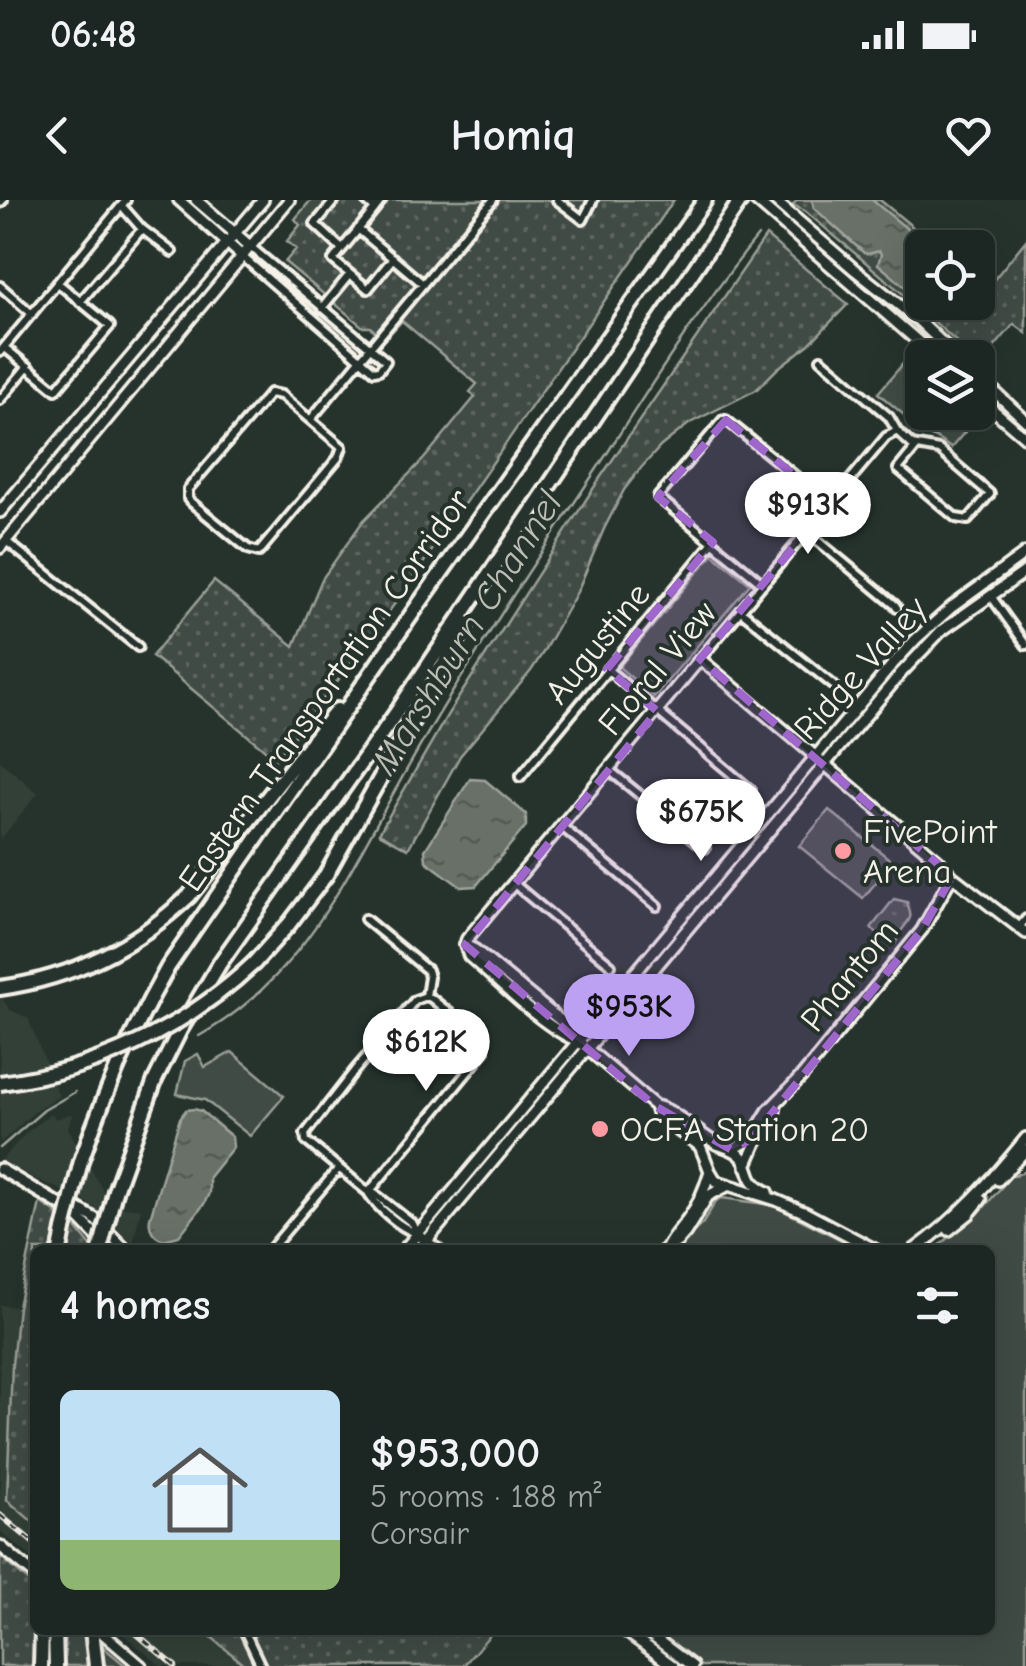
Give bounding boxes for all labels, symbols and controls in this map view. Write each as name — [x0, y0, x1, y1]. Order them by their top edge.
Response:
text: 06:48 — [50, 13, 137, 57]
icon: back — [30, 108, 85, 163]
icon: heart — [941, 108, 996, 163]
text: Homiq — [450, 109, 576, 161]
map controls — [905, 230, 995, 430]
button: locate — [905, 230, 995, 320]
button: layers — [905, 340, 995, 430]
pin: $913K — [738, 472, 878, 557]
street label: Eastern Transportation Corridor — [170, 481, 479, 899]
water label: Marshburn Channel — [362, 483, 572, 783]
text: $913K — [767, 486, 849, 523]
street label: Augustine — [536, 574, 659, 712]
street label: Ridge Valley — [785, 588, 936, 748]
street label: Floral View — [590, 593, 725, 744]
pin: $675K — [631, 779, 771, 864]
text: $675K — [658, 793, 744, 830]
place label: FivePoint Arena — [863, 811, 998, 892]
marker: FivePoint Arena — [832, 840, 854, 862]
street label: Phantom — [792, 911, 907, 1040]
pin: $953K — [559, 974, 699, 1059]
text: $953K — [586, 988, 672, 1025]
pin: $612K — [356, 1009, 496, 1094]
text: $612K — [385, 1023, 467, 1060]
place label: OCFA Station 20 — [620, 1109, 869, 1150]
marker: OCFA Station 20 — [589, 1118, 611, 1140]
icon: filters — [910, 1278, 965, 1333]
text: 4 homes — [60, 1281, 210, 1330]
text: $953,000 — [370, 1429, 540, 1478]
icon: home — [140, 1430, 260, 1550]
text: 5 rooms · 188 m² — [370, 1478, 602, 1515]
text: Corsair — [370, 1515, 469, 1552]

